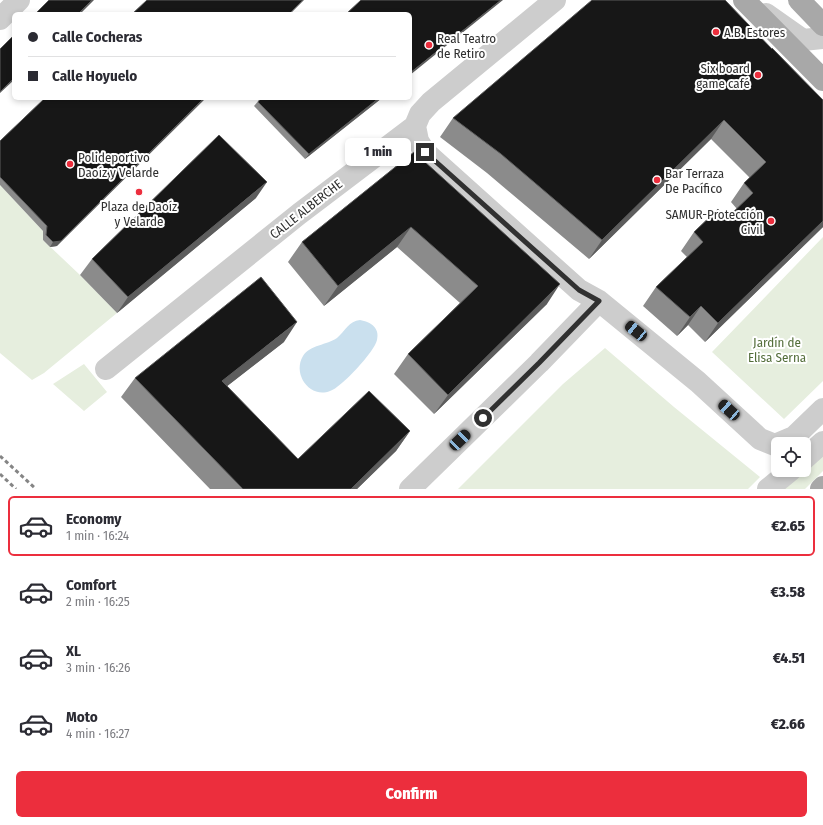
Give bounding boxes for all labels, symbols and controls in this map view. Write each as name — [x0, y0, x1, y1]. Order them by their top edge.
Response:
place label: A.B. Estores — [724, 25, 786, 40]
marker: A.B. Estores — [711, 27, 721, 37]
text: Calle Cocheras — [52, 28, 142, 46]
place label: Real Teatro de Retiro — [437, 31, 496, 61]
marker: Real Teatro de Retiro — [424, 40, 434, 50]
place label: Six board game café — [696, 61, 750, 91]
text: Calle Hoyuelo — [52, 67, 137, 85]
marker: Six board game café — [753, 70, 763, 80]
callout: 1 min — [345, 138, 411, 166]
route end — [416, 143, 434, 161]
text: 1 min — [364, 144, 392, 159]
place label: Polideportivo Daoíz y Velarde — [78, 150, 159, 180]
marker: Polideportivo Daoíz y Velarde — [65, 159, 75, 169]
place label: Bar Terraza De Pacífico — [665, 166, 724, 196]
marker: Bar Terraza De Pacífico — [652, 175, 662, 185]
street label: CALLE ALBERCHE — [267, 176, 345, 242]
marker: Plaza de Daoíz y Velarde — [134, 187, 144, 197]
place label: Plaza de Daoíz y Velarde — [101, 199, 177, 229]
place label: SAMUR-Protección Civil — [665, 207, 764, 237]
marker: SAMUR-Protección Civil — [766, 216, 776, 226]
car — [623, 319, 649, 343]
park label: Jardín de Elisa Serna — [748, 335, 806, 365]
car — [716, 398, 742, 422]
route start — [474, 409, 492, 427]
car — [447, 427, 473, 453]
map controls — [771, 437, 811, 477]
button: locate — [771, 437, 811, 477]
icon: car — [18, 508, 54, 544]
text: Economy — [66, 510, 121, 528]
text: €2.65 — [771, 517, 805, 535]
text: 1 min · 16:24 — [66, 528, 129, 543]
icon: car — [18, 574, 54, 610]
text: Comfort — [66, 576, 117, 594]
text: €3.58 — [771, 583, 805, 601]
text: 2 min · 16:25 — [66, 594, 130, 609]
icon: car — [18, 640, 54, 676]
text: XL — [66, 642, 81, 660]
text: €4.51 — [773, 649, 805, 667]
text: 3 min · 16:26 — [66, 660, 130, 675]
icon: car — [18, 706, 54, 742]
text: Moto — [66, 708, 98, 726]
text: €2.66 — [771, 715, 805, 733]
text: 4 min · 16:27 — [66, 726, 130, 741]
button: Confirm — [16, 771, 807, 817]

